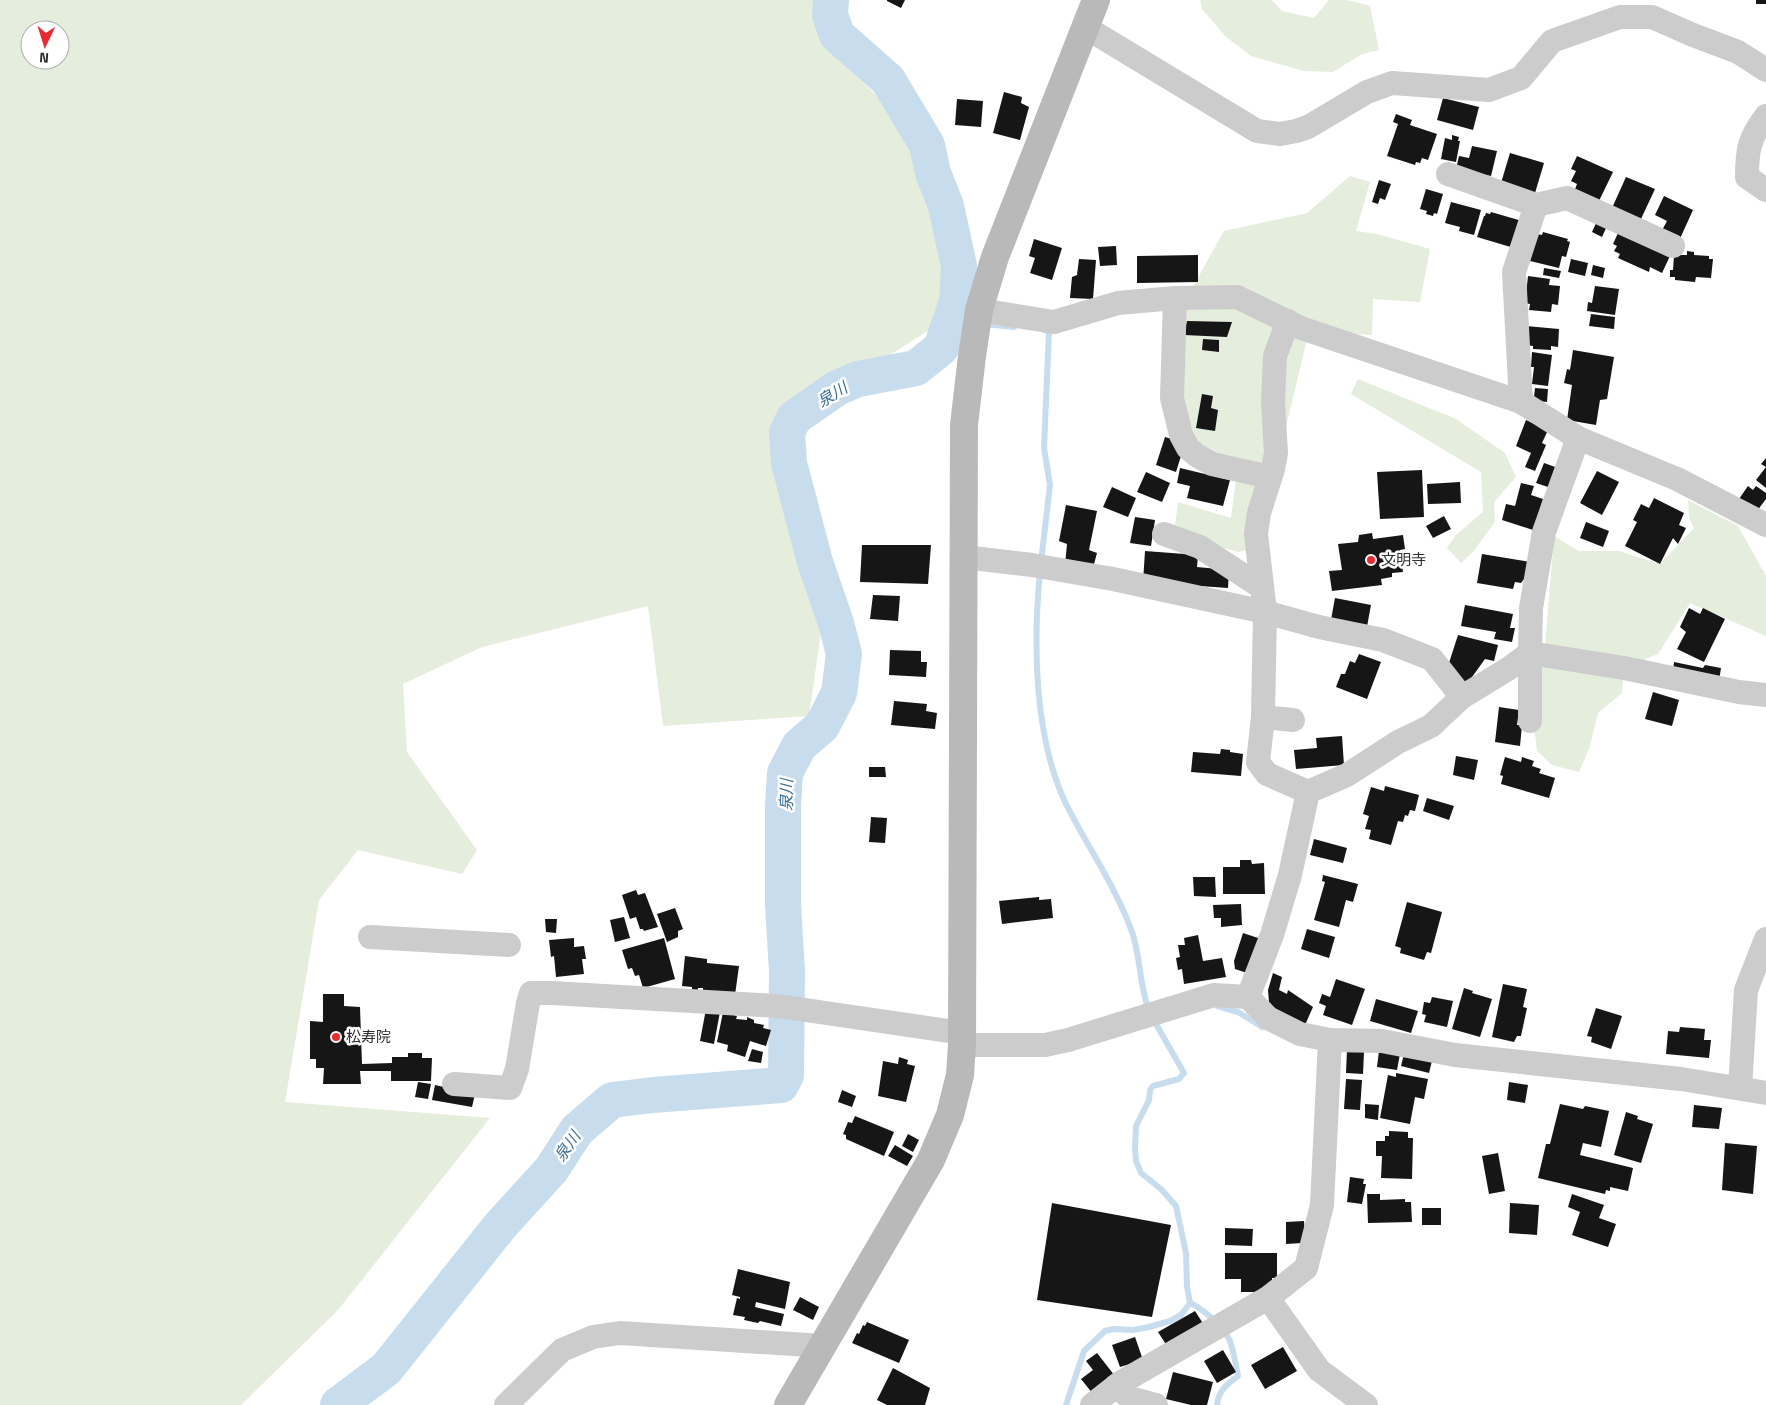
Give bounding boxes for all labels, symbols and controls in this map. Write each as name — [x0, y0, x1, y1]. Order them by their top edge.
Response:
north arrow — [20, 20, 70, 70]
text: N — [38, 48, 50, 69]
water label: 泉川 — [812, 374, 854, 413]
place label: 文明寺 — [1381, 548, 1426, 571]
marker: 文明寺 — [1365, 554, 1377, 566]
water label: 泉川 — [774, 777, 798, 811]
place label: 松寿院 — [346, 1025, 391, 1048]
marker: 松寿院 — [330, 1031, 342, 1043]
water label: 泉川 — [548, 1124, 587, 1166]

